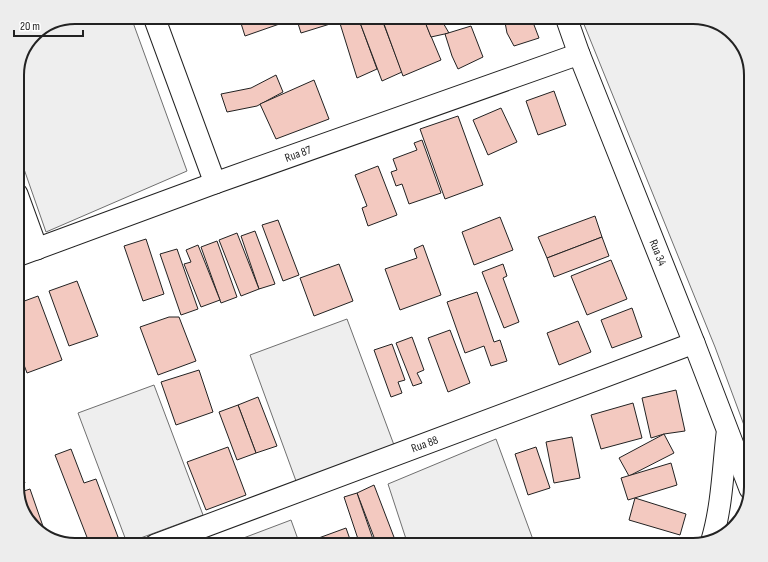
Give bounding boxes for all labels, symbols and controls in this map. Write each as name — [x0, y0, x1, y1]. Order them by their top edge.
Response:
scale bar — [14, 12, 83, 38]
text: 20 m — [20, 19, 40, 34]
street label: Rua 87 — [283, 142, 314, 166]
street label: Rua 34 — [646, 237, 670, 268]
street label: Rua 88 — [409, 433, 440, 456]

